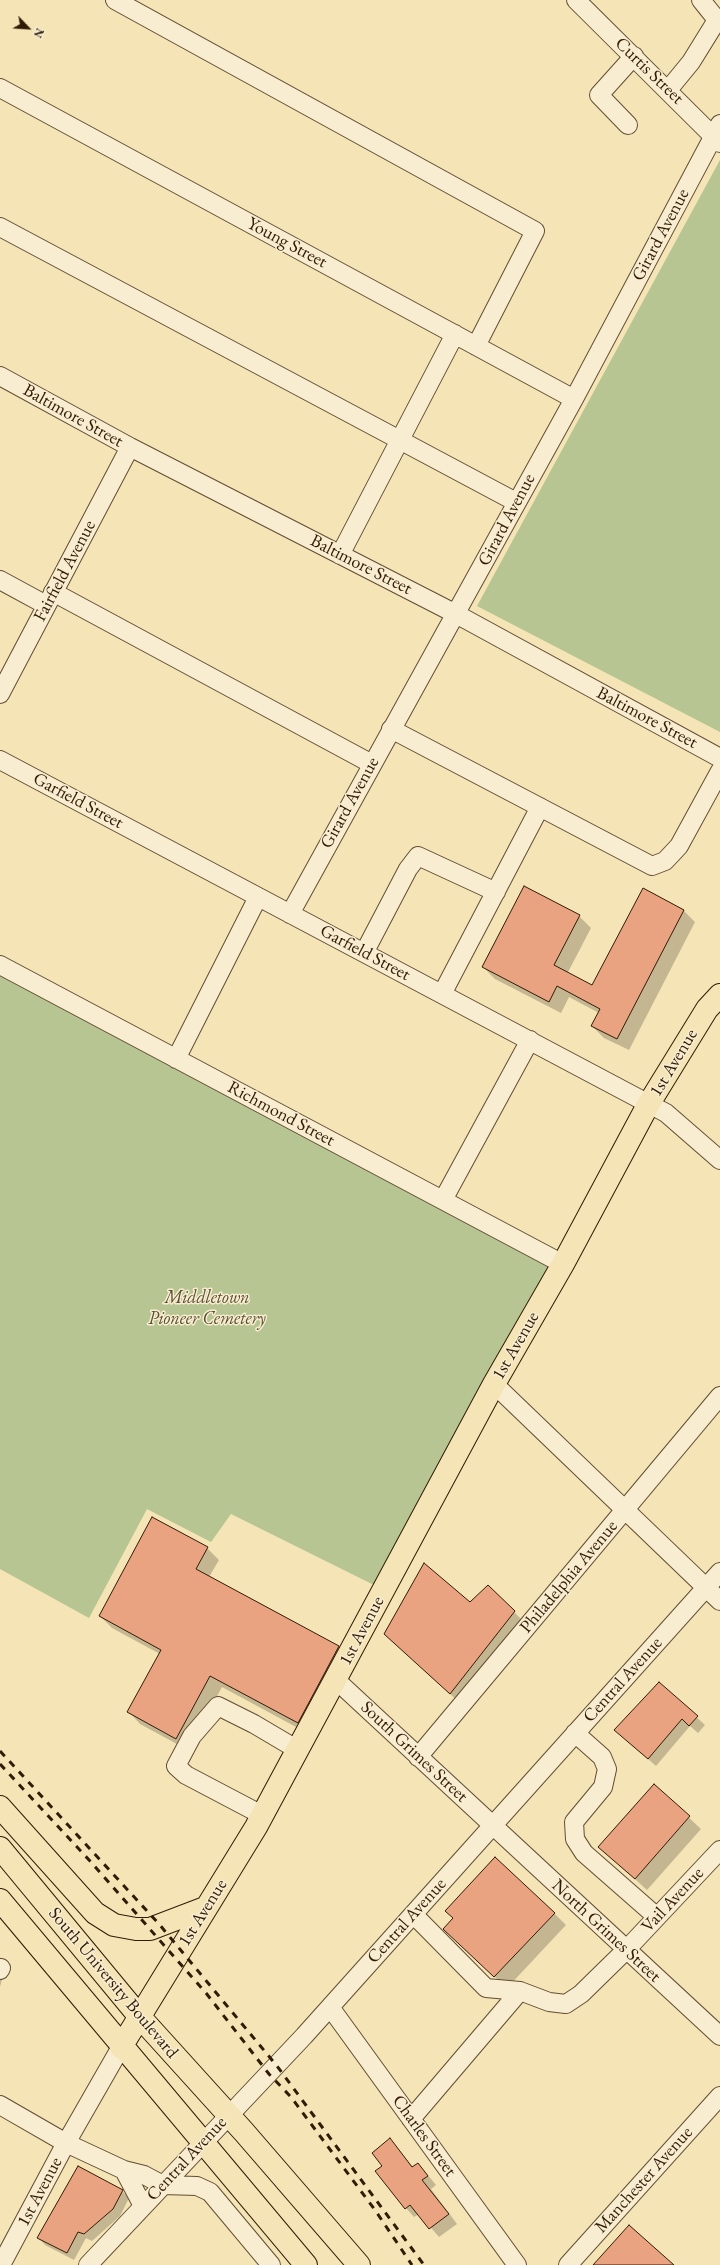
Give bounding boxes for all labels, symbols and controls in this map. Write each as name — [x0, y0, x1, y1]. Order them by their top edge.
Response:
north arrow — [8, 8, 48, 48]
text: N — [31, 26, 47, 40]
street label: Curtis Street — [610, 33, 688, 109]
street label: Girard Avenue — [628, 185, 694, 285]
street label: Young Street — [243, 213, 331, 273]
street label: Baltimore Street — [19, 380, 127, 452]
street label: Girard Avenue — [474, 470, 540, 570]
street label: Fairfield Avenue — [29, 517, 101, 625]
street label: Baltimore Street — [307, 530, 415, 600]
street label: Baltimore Street — [593, 682, 701, 754]
street label: Girard Avenue — [316, 754, 384, 852]
street label: Garfield Street — [29, 768, 127, 834]
street label: Garfield Street — [316, 920, 414, 986]
street label: 1st Avenue — [645, 1025, 703, 1101]
street label: Richmond Street — [224, 1077, 338, 1151]
park label: Middletown Pioneer Cemetery — [148, 1287, 266, 1330]
street label: 1st Avenue — [488, 1308, 544, 1384]
street label: Philadelphia Avenue — [515, 1516, 623, 1638]
street label: 1st Avenue — [335, 1593, 389, 1669]
street label: Central Avenue — [579, 1633, 667, 1727]
street label: South Grimes Street — [356, 1697, 472, 1807]
street label: Vail Avenue — [637, 1863, 709, 1937]
street label: Central Avenue — [363, 1874, 451, 1968]
street label: 1st Avenue — [174, 1875, 232, 1951]
street label: North Grimes Street — [547, 1875, 665, 1987]
street label: South University Boulevard — [43, 1903, 183, 2063]
street label: Charles Street — [387, 2091, 461, 2181]
street label: Central Avenue — [142, 2112, 232, 2206]
street label: Manchester Avenue — [591, 2122, 697, 2238]
street label: 1st Avenue — [13, 2154, 67, 2230]

